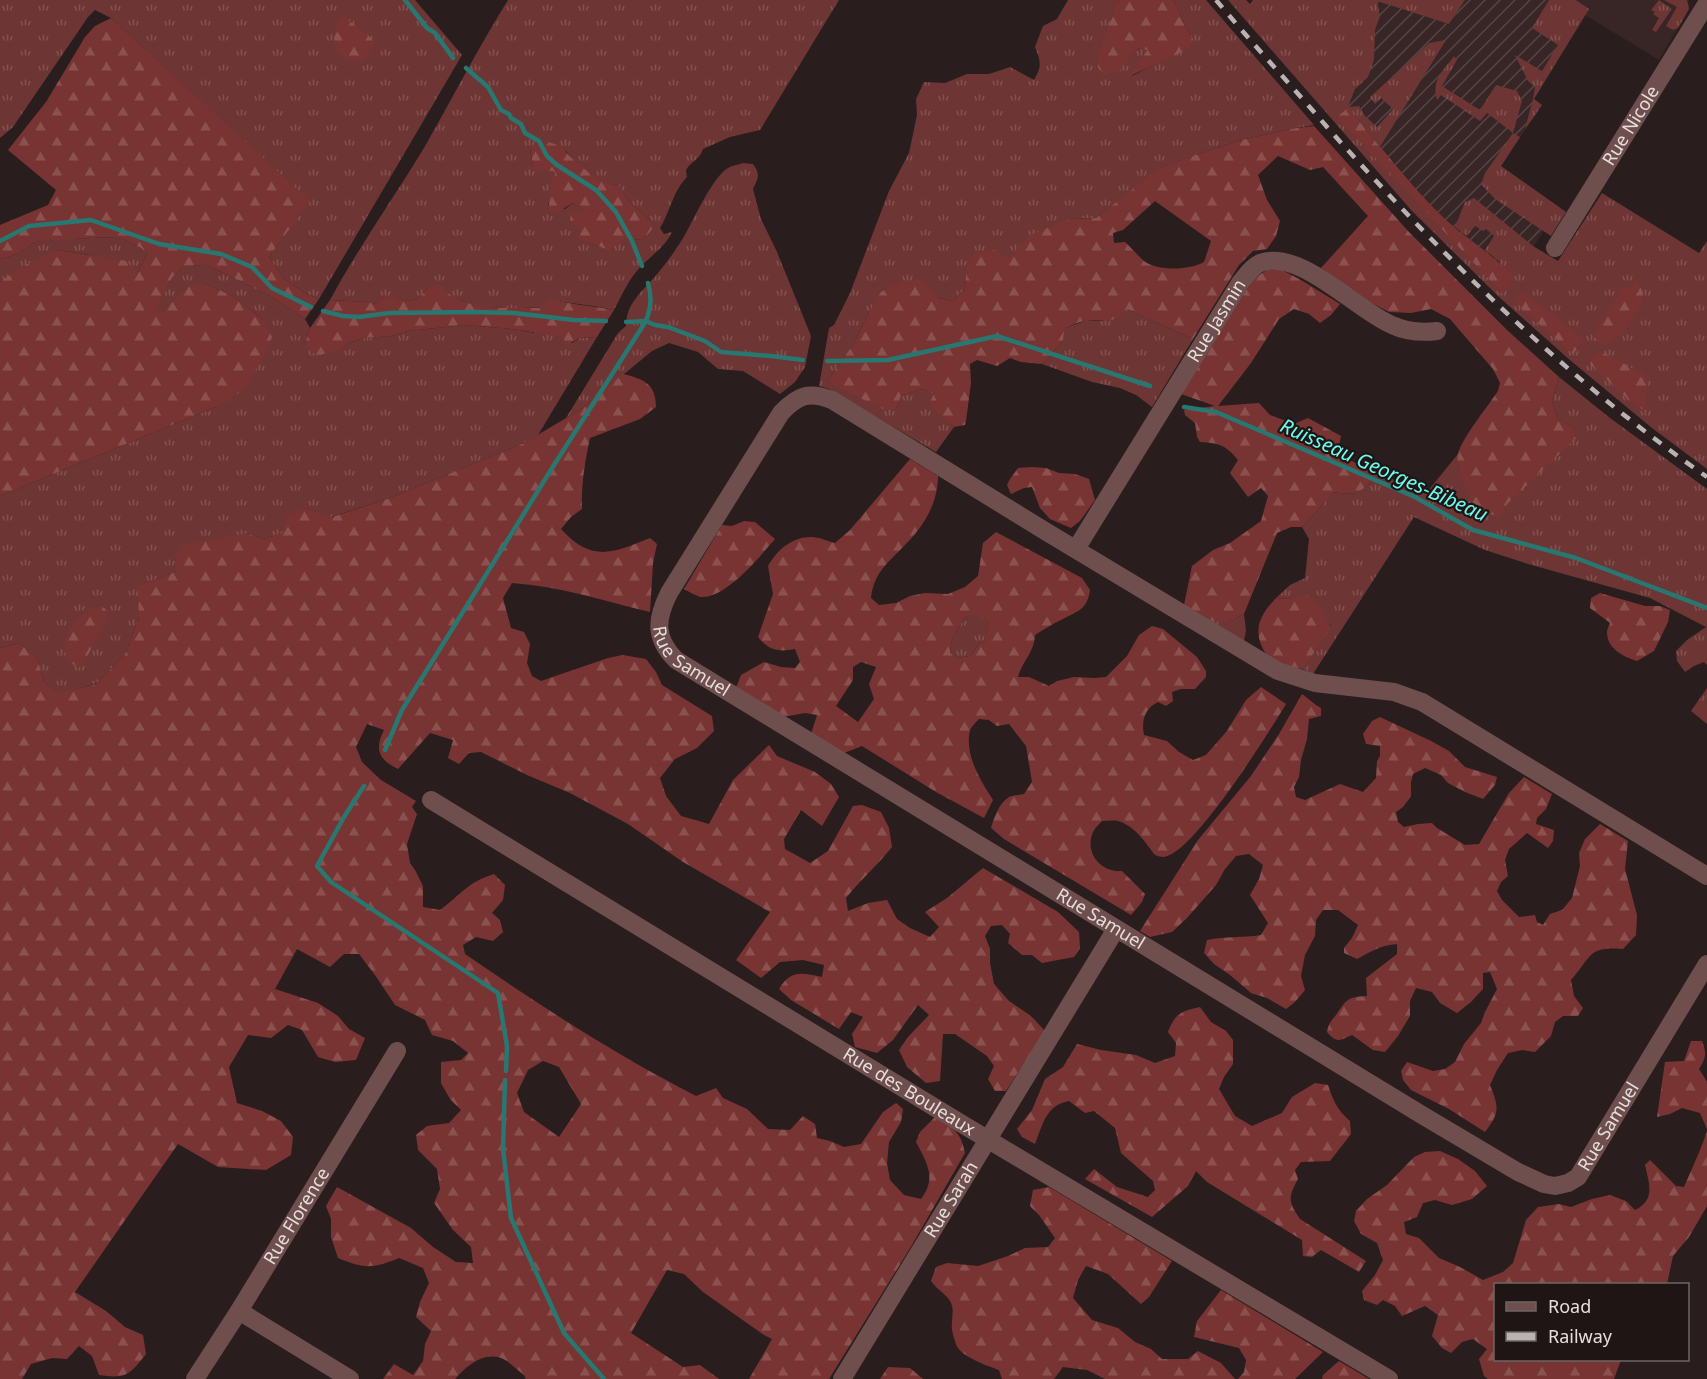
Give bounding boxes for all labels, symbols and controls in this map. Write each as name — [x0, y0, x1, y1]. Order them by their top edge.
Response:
street label: Rue Nicole — [1596, 81, 1664, 170]
street label: Rue Jasmin — [1181, 274, 1251, 366]
water label: Ruisseau Georges-Bibeau — [1276, 412, 1492, 527]
street label: Rue Samuel — [648, 624, 735, 701]
street label: Rue Samuel — [1052, 882, 1150, 954]
street label: Rue des Bouleaux — [839, 1041, 981, 1141]
street label: Rue Samuel — [1571, 1077, 1644, 1175]
street label: Rue Sarah — [918, 1156, 983, 1242]
street label: Rue Florence — [257, 1163, 334, 1269]
legend — [1494, 1283, 1689, 1361]
text: Road — [1548, 1294, 1591, 1318]
text: Railway — [1548, 1324, 1613, 1348]

